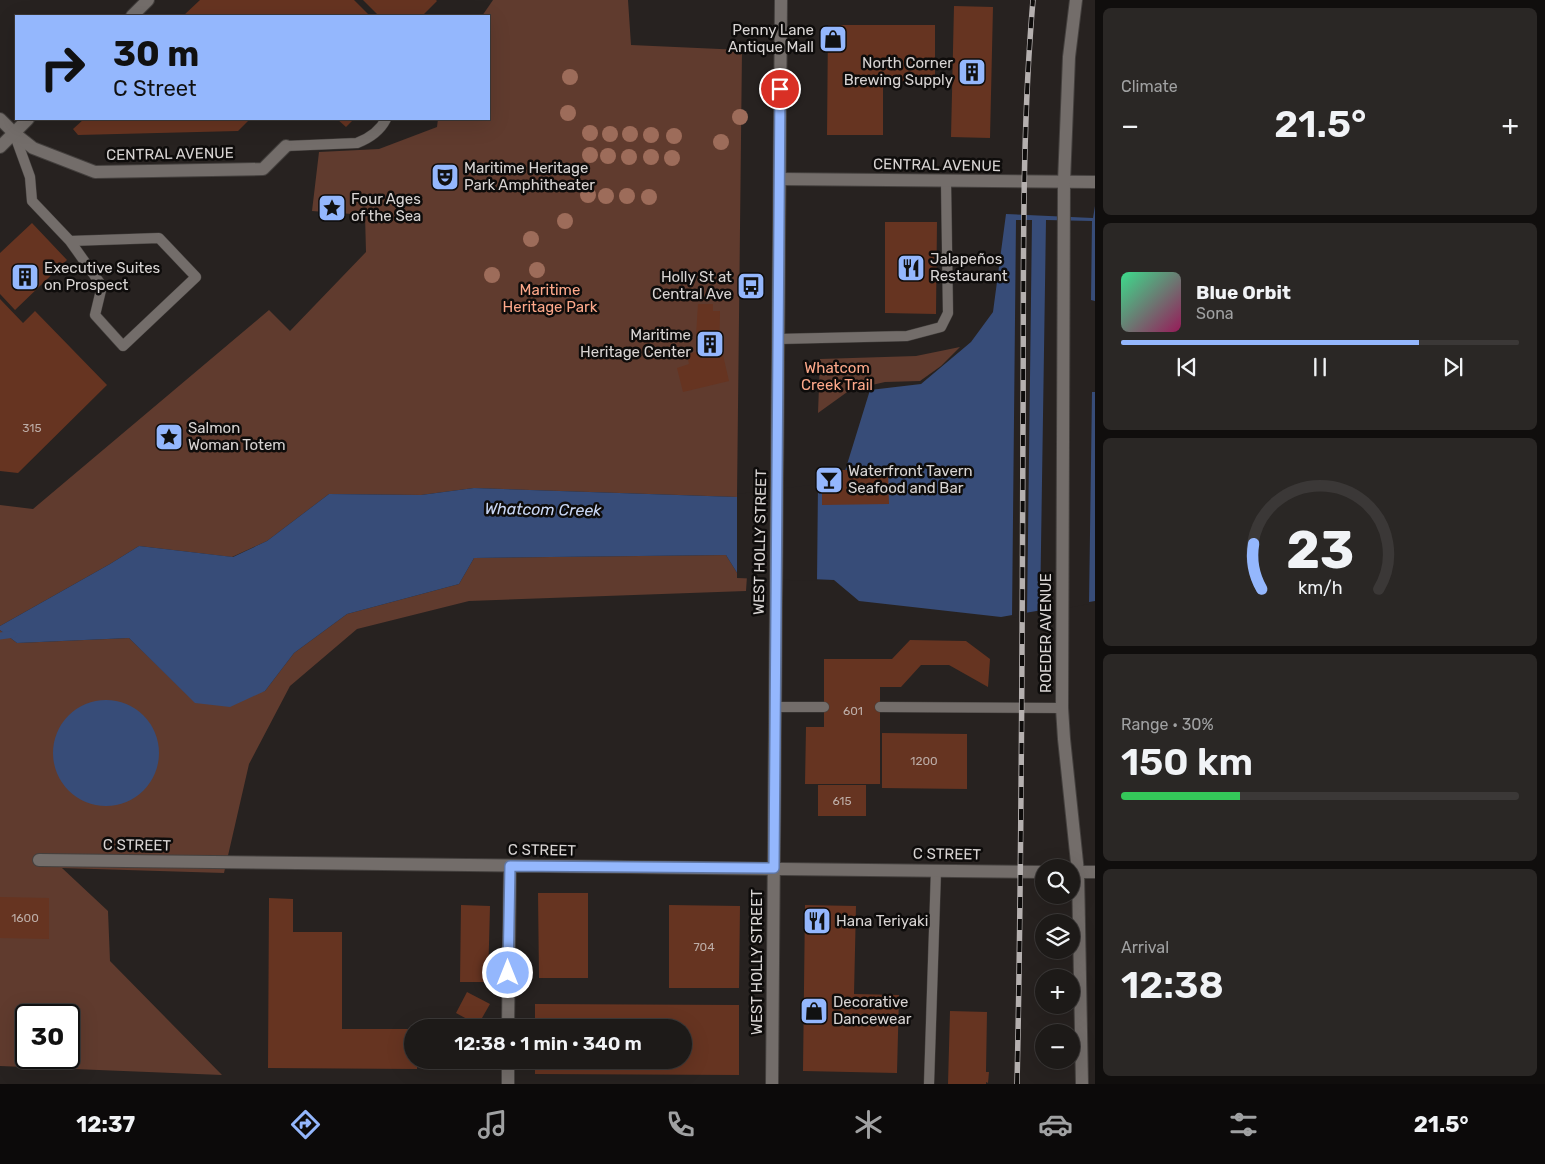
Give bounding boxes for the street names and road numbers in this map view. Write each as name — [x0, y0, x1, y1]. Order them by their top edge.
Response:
street label: CENTRAL AVENUE — [106, 144, 234, 164]
street label: CENTRAL AVENUE — [873, 155, 1001, 175]
street label: WEST HOLLY STREET — [750, 469, 770, 615]
street label: ROEDER AVENUE — [1037, 573, 1055, 693]
street label: C STREET — [103, 835, 172, 855]
street label: C STREET — [508, 840, 577, 860]
street label: C STREET — [913, 844, 982, 864]
street label: WEST HOLLY STREET — [748, 889, 766, 1035]

